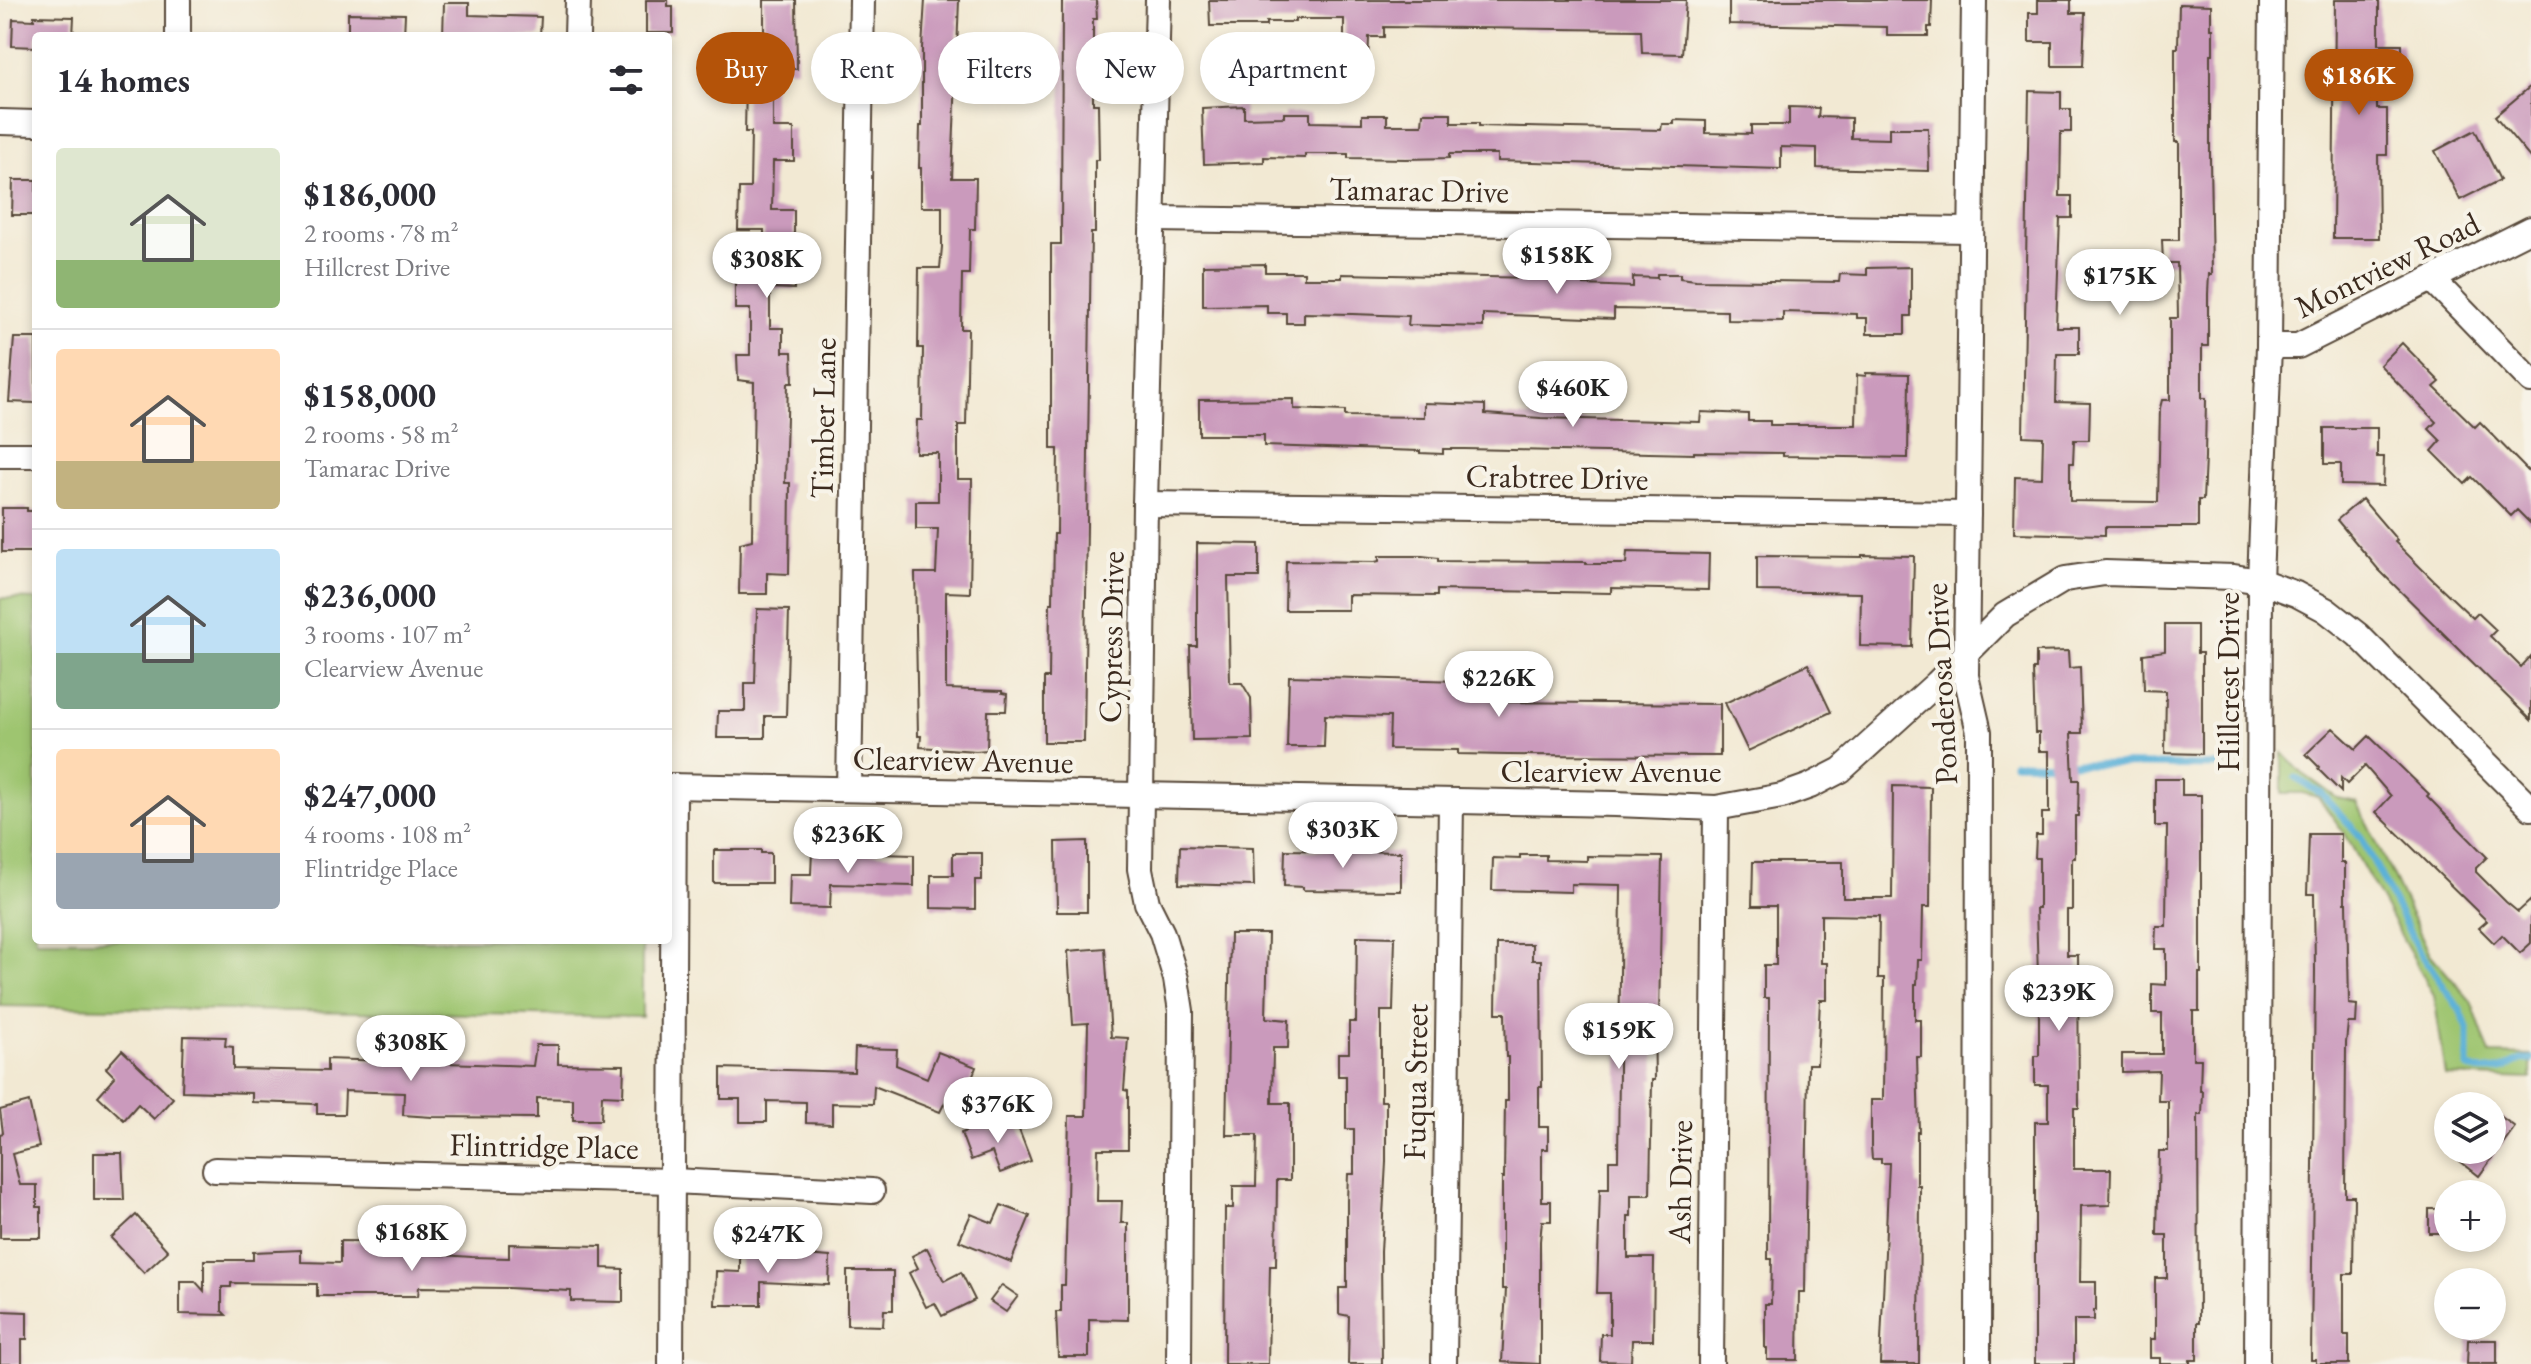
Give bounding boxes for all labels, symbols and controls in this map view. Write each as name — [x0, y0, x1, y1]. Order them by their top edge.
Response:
chip: Buy — [696, 32, 795, 104]
chip: Rent — [811, 32, 922, 104]
chip: Filters — [938, 32, 1060, 104]
chip: New — [1076, 32, 1184, 104]
chip: Apartment — [1200, 32, 1375, 104]
pin: $186K — [2303, 49, 2415, 117]
text: 14 homes — [56, 58, 190, 102]
icon: filters — [604, 58, 648, 102]
text: $186K — [2322, 58, 2396, 92]
street label: Tamarac Drive — [1329, 167, 1509, 213]
text: $186,000 — [304, 172, 436, 216]
icon: home — [120, 180, 216, 276]
street label: Montview Road — [2288, 202, 2487, 328]
text: 2 rooms · 78 m² — [304, 216, 459, 250]
pin: $158K — [1501, 228, 1613, 296]
pin: $308K — [711, 232, 823, 300]
text: $158K — [1520, 237, 1594, 271]
text: $308K — [730, 241, 804, 275]
pin: $175K — [2064, 249, 2176, 317]
text: Hillcrest Drive — [304, 250, 450, 284]
text: $175K — [2083, 258, 2157, 292]
street label: Timber Lane — [801, 337, 845, 499]
pin: $460K — [1517, 361, 1629, 429]
text: $460K — [1536, 370, 1610, 404]
text: $158,000 — [304, 373, 436, 417]
icon: home — [120, 381, 216, 477]
text: 2 rooms · 58 m² — [304, 417, 459, 451]
text: Tamarac Drive — [304, 451, 450, 485]
street label: Crabtree Drive — [1465, 454, 1649, 500]
street label: Cypress Drive — [1089, 551, 1133, 723]
text: $236,000 — [304, 573, 436, 617]
icon: home — [120, 581, 216, 677]
street label: Ponderosa Drive — [1915, 582, 1967, 786]
street label: Hillcrest Drive — [2207, 592, 2249, 772]
text: 3 rooms · 107 m² — [304, 617, 471, 651]
text: Clearview Avenue — [304, 651, 483, 685]
pin: $226K — [1443, 651, 1555, 719]
text: $226K — [1462, 660, 1536, 694]
street label: Clearview Avenue — [852, 737, 1074, 783]
street label: Clearview Avenue — [1501, 750, 1721, 792]
text: $247,000 — [304, 773, 436, 817]
icon: home — [120, 781, 216, 877]
pin: $303K — [1287, 802, 1399, 870]
pin: $236K — [792, 807, 904, 875]
text: $303K — [1306, 811, 1380, 845]
text: $236K — [811, 816, 885, 850]
text: 4 rooms · 108 m² — [304, 817, 471, 851]
text: Flintridge Place — [304, 851, 458, 885]
pin: $239K — [2003, 965, 2115, 1033]
text: $239K — [2022, 974, 2096, 1008]
street label: Fuqua Street — [1393, 1003, 1437, 1161]
pin: $159K — [1563, 1003, 1675, 1071]
text: $159K — [1582, 1012, 1656, 1046]
pin: $308K — [355, 1015, 467, 1083]
text: $308K — [374, 1024, 448, 1058]
pin: $376K — [942, 1077, 1054, 1145]
text: $376K — [961, 1086, 1035, 1120]
map controls — [2434, 1092, 2506, 1340]
button: layers — [2434, 1092, 2506, 1164]
street label: Ash Drive — [1658, 1120, 1702, 1245]
street label: Flintridge Place — [449, 1123, 639, 1169]
button: + — [2434, 1180, 2506, 1252]
pin: $168K — [356, 1205, 468, 1273]
pin: $247K — [712, 1207, 824, 1275]
text: $168K — [375, 1214, 449, 1248]
text: $247K — [731, 1216, 805, 1250]
button: − — [2434, 1268, 2506, 1340]

